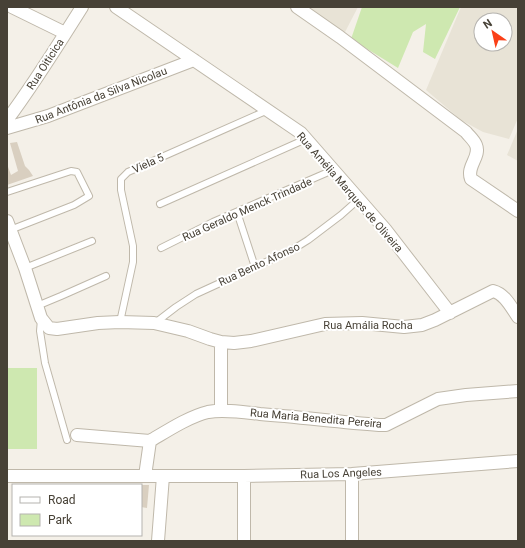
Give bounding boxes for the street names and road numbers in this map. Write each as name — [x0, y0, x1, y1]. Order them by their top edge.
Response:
street label: Rua Oiticica — [24, 36, 67, 92]
street label: Rua Antônia da Silva Nicolau — [33, 64, 169, 127]
street label: Rua Amélia Marques de Oliveira — [294, 130, 405, 255]
street label: Viela 5 — [130, 151, 166, 176]
street label: Rua Geraldo Menck Trindade — [180, 175, 314, 244]
street label: Rua Bento Afonso — [217, 240, 302, 289]
street label: Rua Amália Rocha — [323, 319, 413, 332]
street label: Rua Maria Benedita Pereira — [249, 406, 382, 431]
street label: Rua Los Angeles — [300, 466, 382, 481]

